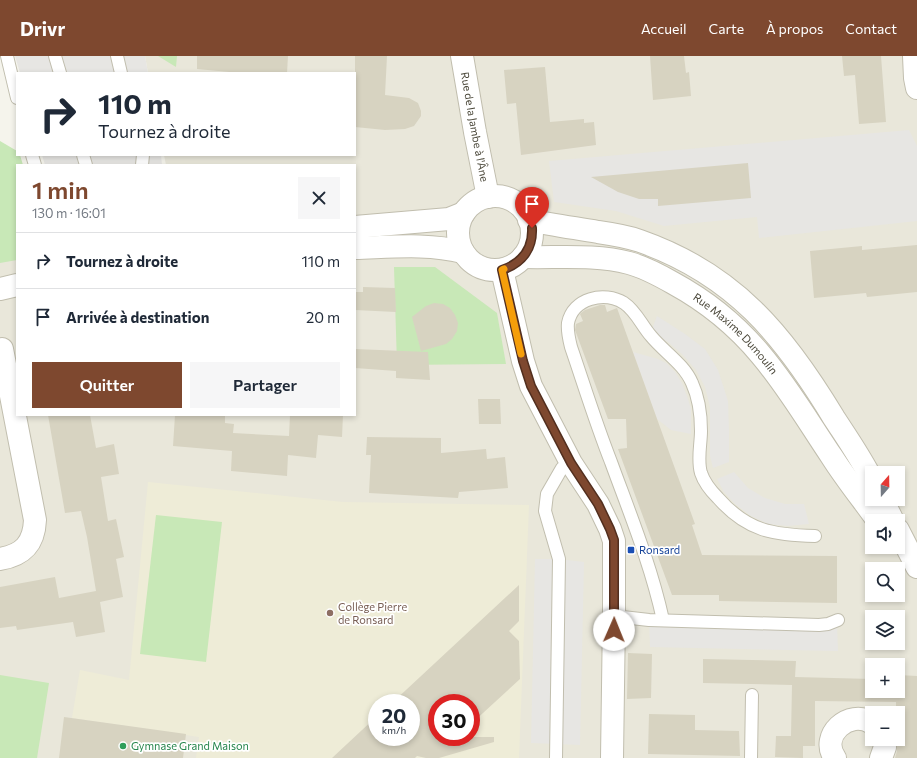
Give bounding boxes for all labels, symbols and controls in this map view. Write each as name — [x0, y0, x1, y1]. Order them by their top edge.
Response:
text: Drivr — [20, 17, 65, 40]
text: Accueil — [641, 20, 687, 37]
text: Carte — [709, 20, 744, 37]
text: À propos — [766, 20, 823, 37]
text: Contact — [845, 20, 897, 37]
street label: Rue de la Jambe à l'Âne — [459, 71, 492, 183]
text: 110 m — [98, 86, 172, 120]
icon: right — [32, 88, 84, 140]
text: Tournez à droite — [98, 120, 231, 142]
text: 1 min — [32, 175, 89, 204]
button: close — [298, 177, 340, 219]
pin — [515, 187, 549, 228]
icon: arrive — [521, 193, 543, 215]
text: 130 m · 16:01 — [32, 205, 106, 221]
icon: right — [32, 250, 54, 272]
text: Tournez à droite — [66, 252, 178, 270]
text: 110 m — [301, 252, 340, 270]
street label: Rue Maxime Dumoulin — [691, 290, 781, 377]
icon: arrive — [32, 306, 54, 328]
text: Arrivée à destination — [66, 308, 209, 326]
text: 20 m — [306, 308, 340, 326]
button: Quitter — [32, 362, 182, 408]
button: Partager — [190, 362, 340, 408]
north arrow — [865, 466, 905, 506]
map controls — [865, 466, 905, 746]
button: sound — [865, 514, 905, 554]
place label: Ronsard — [639, 543, 680, 556]
marker: Ronsard — [626, 545, 636, 555]
button: search — [865, 562, 905, 602]
place label: Collège Pierre de Ronsard — [338, 600, 407, 626]
marker: Collège Pierre de Ronsard — [325, 608, 335, 618]
position arrow — [593, 609, 635, 651]
button: layers — [865, 610, 905, 650]
button: + — [865, 658, 905, 698]
speed limit sign: 30 — [428, 694, 480, 746]
text: 20 — [382, 703, 406, 727]
button: − — [865, 706, 905, 746]
text: km/h — [382, 724, 406, 736]
place label: Gymnase Grand Maison — [131, 739, 249, 752]
marker: Gymnase Grand Maison — [118, 741, 128, 751]

